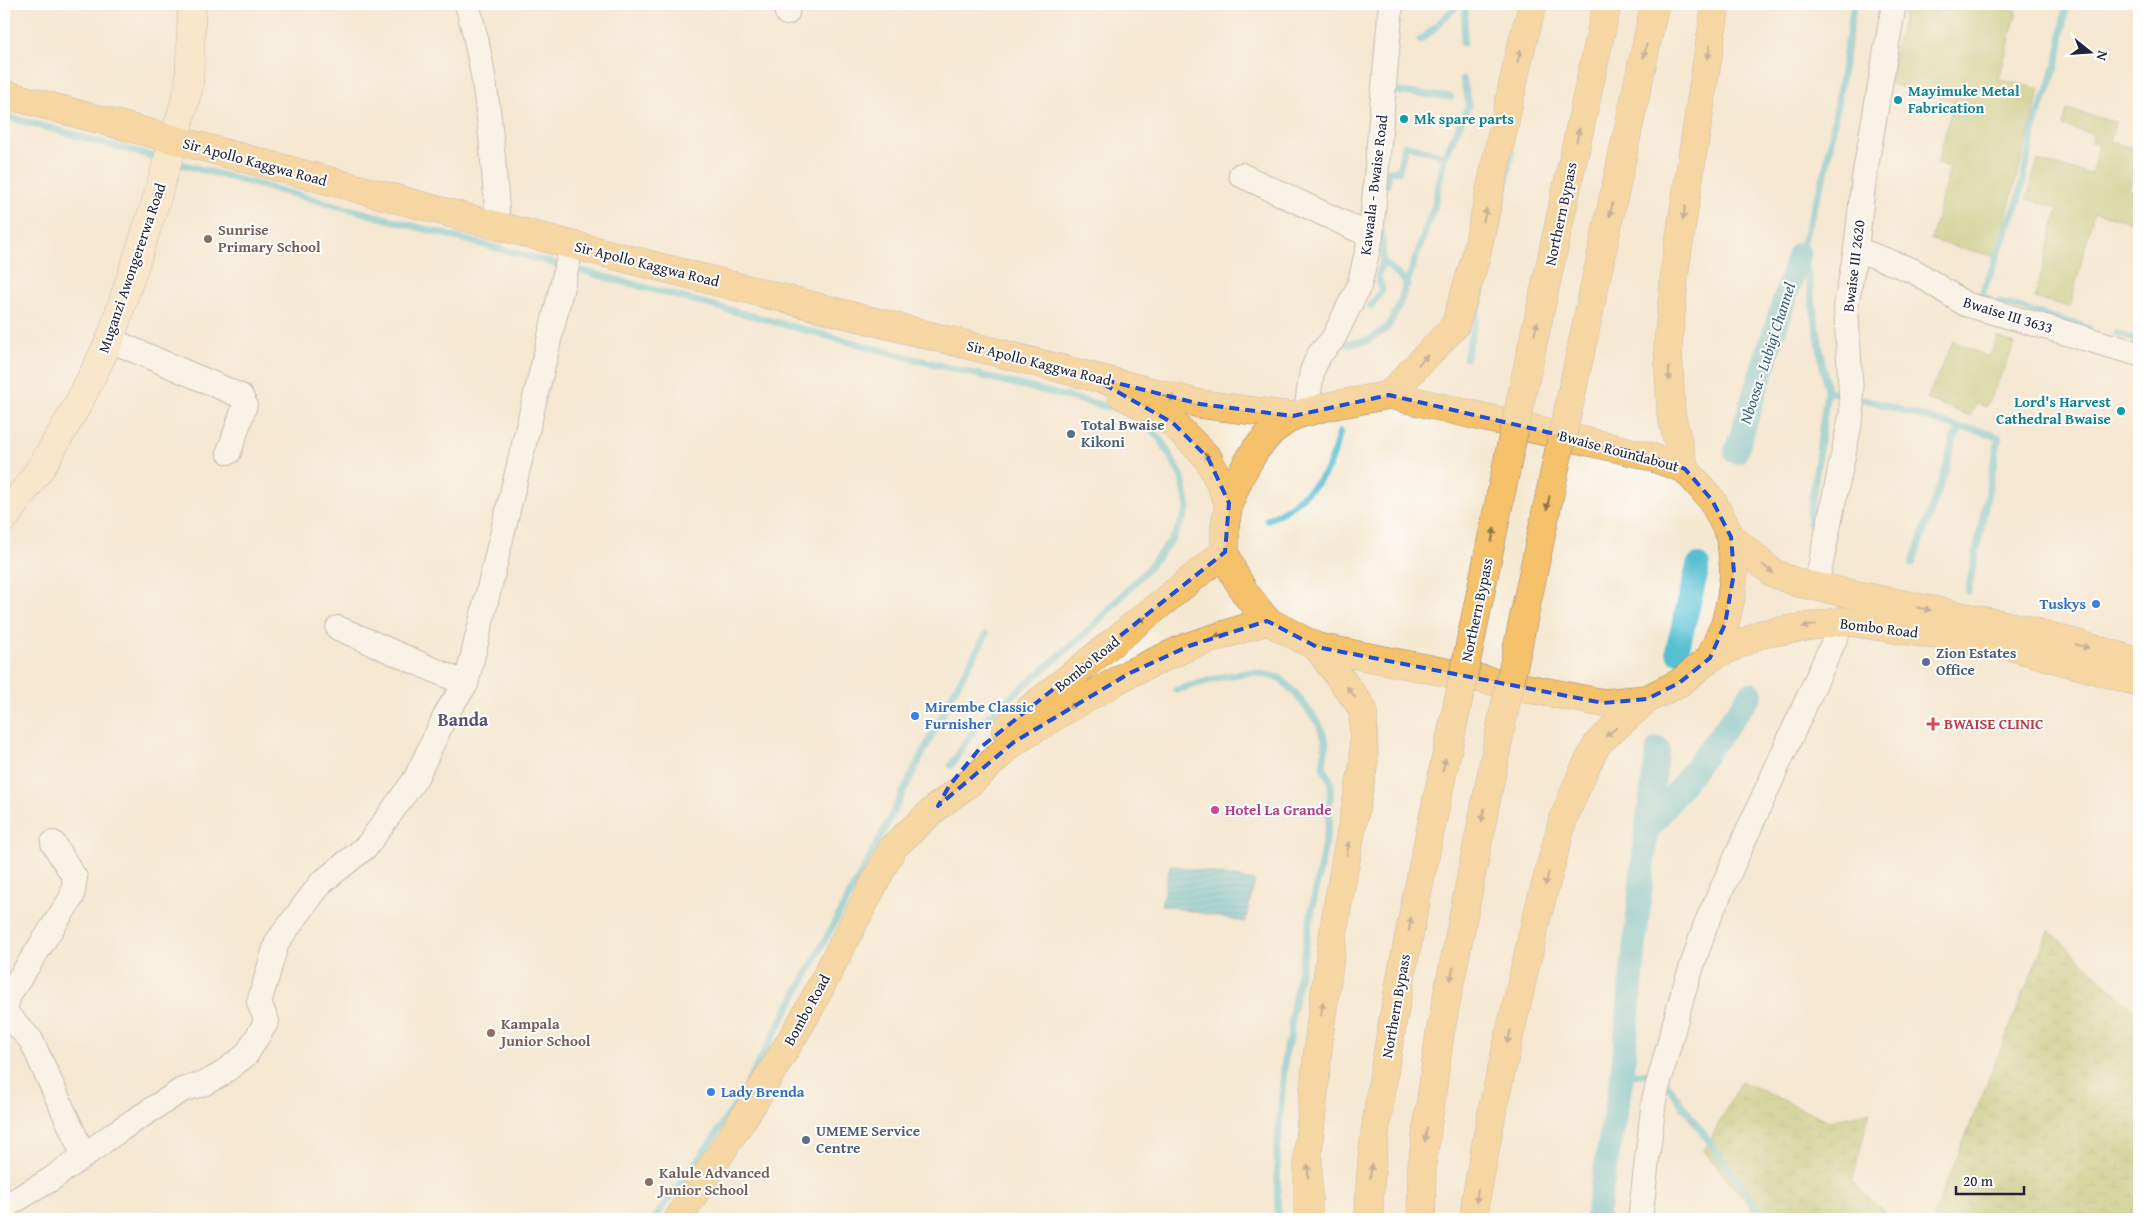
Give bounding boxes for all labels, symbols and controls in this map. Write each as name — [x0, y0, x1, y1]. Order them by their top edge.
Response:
north arrow — [2066, 28, 2116, 78]
one-way arrow — [1641, 44, 1649, 59]
one-way arrow — [1704, 44, 1712, 60]
one-way arrow — [1515, 48, 1523, 63]
text: N — [2091, 48, 2113, 64]
place label: Mayimuke Metal Fabrication — [1908, 80, 2020, 118]
marker: Mayimuke Metal Fabrication — [1892, 94, 1904, 106]
place label: Mk spare parts — [1414, 108, 1514, 129]
marker: Mk spare parts — [1398, 113, 1410, 125]
street label: Kawaala - Bwaise Road — [1354, 114, 1393, 256]
one-way arrow — [1575, 126, 1583, 142]
street label: Sir Apollo Kaggwa Road — [181, 132, 329, 191]
street label: Northern Bypass — [1539, 160, 1582, 268]
street label: Muganzi Awongererwa Road — [93, 180, 170, 356]
one-way arrow — [1606, 203, 1614, 219]
one-way arrow — [1680, 205, 1688, 221]
one-way arrow — [1481, 207, 1489, 222]
place label: Sunrise Primary School — [218, 219, 321, 257]
street label: Bwaise III 2620 — [1837, 219, 1870, 313]
marker: Sunrise Primary School — [202, 233, 214, 245]
street label: Sir Apollo Kaggwa Road — [573, 235, 722, 292]
water label: Nboosa - Lubigi Channel — [1732, 279, 1801, 428]
street label: Bwaise III 3633 — [1961, 291, 2055, 338]
one-way arrow — [1532, 320, 1540, 335]
street label: Sir Apollo Kaggwa Road — [965, 334, 1114, 391]
one-way arrow — [1417, 355, 1429, 367]
one-way arrow — [1666, 366, 1674, 382]
place label: Lord's Harvest Cathedral Bwaise — [1996, 391, 2111, 429]
one-way arrow — [1163, 393, 1178, 401]
marker: Lord's Harvest Cathedral Bwaise — [2115, 405, 2127, 417]
place label: Total Bwaise Kikoni — [1081, 414, 1165, 452]
street label: Bwaise Roundabout — [1557, 424, 1682, 477]
marker: Total Bwaise Kikoni — [1065, 428, 1077, 440]
one-way arrow — [1203, 452, 1212, 466]
one-way arrow — [1543, 495, 1551, 511]
one-way arrow — [1489, 527, 1497, 543]
street label: Northern Bypass — [1455, 556, 1498, 664]
one-way arrow — [1761, 563, 1774, 574]
place label: Tuskys — [2039, 593, 2086, 614]
marker: Tuskys — [2090, 598, 2102, 610]
one-way arrow — [1917, 605, 1933, 613]
street label: Bombo Road — [1839, 612, 1919, 643]
one-way arrow — [1133, 615, 1145, 627]
one-way arrow — [1801, 623, 1817, 631]
street label: Bombo Road — [1050, 631, 1124, 696]
one-way arrow — [1213, 632, 1228, 640]
place label: Zion Estates Office — [1936, 642, 2016, 680]
one-way arrow — [2075, 642, 2090, 650]
marker: Zion Estates Office — [1920, 656, 1932, 668]
one-way arrow — [1345, 686, 1356, 699]
place label: Mirembe Classic Furnisher — [925, 696, 1034, 734]
one-way arrow — [1068, 700, 1081, 709]
district label: Banda — [438, 706, 489, 733]
marker: Mirembe Classic Furnisher — [909, 710, 921, 722]
place label: BWAISE CLINIC — [1944, 713, 2044, 734]
marker: BWAISE CLINIC — [1926, 717, 1940, 731]
one-way arrow — [1605, 727, 1618, 738]
one-way arrow — [1440, 757, 1448, 772]
place label: Hotel La Grande — [1225, 799, 1332, 820]
marker: Hotel La Grande — [1209, 804, 1221, 816]
one-way arrow — [1479, 807, 1487, 823]
one-way arrow — [1344, 841, 1352, 856]
one-way arrow — [1543, 871, 1551, 886]
one-way arrow — [1407, 915, 1415, 931]
street label: Northern Bypass — [1376, 952, 1415, 1060]
one-way arrow — [1447, 967, 1455, 983]
street label: Bombo Road — [778, 970, 835, 1049]
one-way arrow — [1319, 1000, 1327, 1016]
place label: Kampala Junior School — [498, 1013, 591, 1051]
marker: Kampala Junior School — [485, 1027, 497, 1039]
one-way arrow — [1505, 1029, 1513, 1044]
place label: Lady Brenda — [721, 1081, 805, 1102]
marker: Lady Brenda — [705, 1086, 717, 1098]
place label: UMEME Service Centre — [816, 1120, 920, 1158]
one-way arrow — [1422, 1127, 1430, 1143]
marker: UMEME Service Centre — [800, 1134, 812, 1146]
place label: Kalule Advanced Junior School — [656, 1162, 770, 1200]
one-way arrow — [1304, 1162, 1312, 1178]
one-way arrow — [1367, 1162, 1375, 1178]
scale bar — [1956, 1163, 2023, 1195]
text: 20 m — [1963, 1170, 1994, 1191]
marker: Kalule Advanced Junior School — [643, 1176, 655, 1188]
one-way arrow — [1473, 1188, 1481, 1204]

